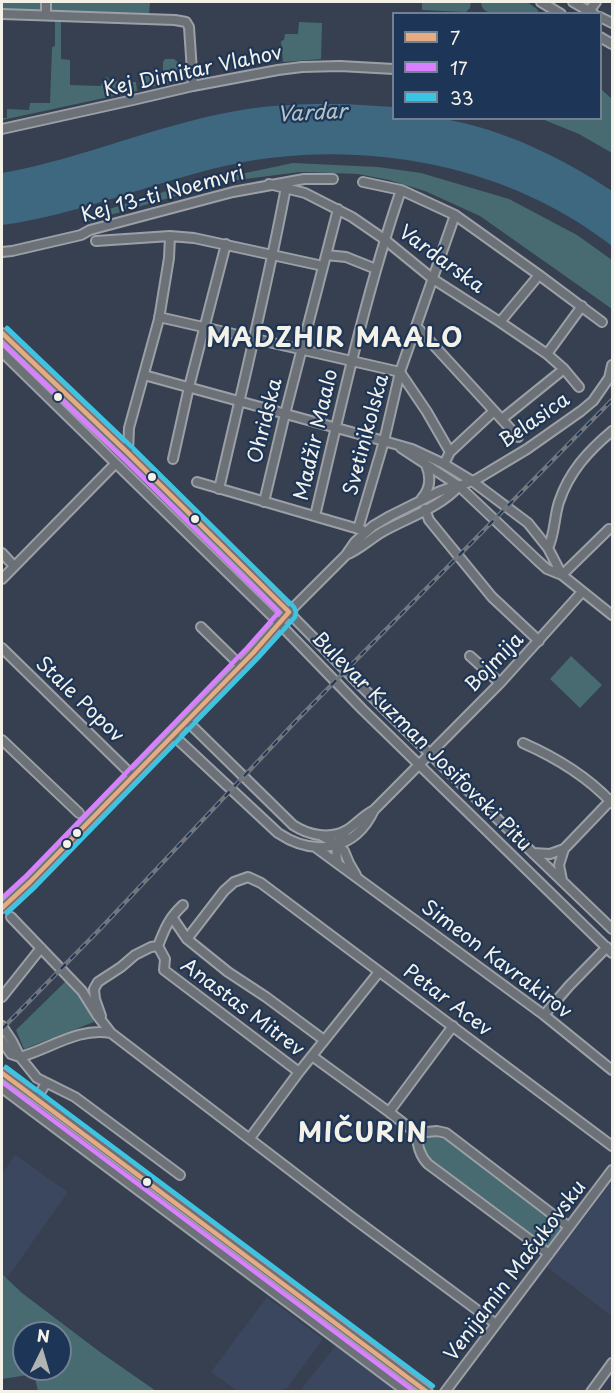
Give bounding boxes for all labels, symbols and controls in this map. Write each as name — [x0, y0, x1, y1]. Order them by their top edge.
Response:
legend — [392, 12, 602, 120]
text: 7 — [450, 24, 460, 51]
street label: Kej Dimitar Vlahov — [102, 41, 284, 103]
text: 17 — [450, 54, 468, 81]
text: 33 — [450, 84, 474, 111]
water label: Vardar — [276, 100, 348, 128]
street label: Kej 13-ti Noemvri — [79, 162, 247, 228]
street label: Vardarska — [393, 221, 489, 299]
district label: MADZHIR MAALO — [207, 324, 463, 356]
street label: Madžir Maalo — [290, 367, 344, 503]
street label: Svetinikolska — [339, 372, 395, 498]
street label: Ohridska — [244, 376, 288, 466]
street label: Belasica — [495, 388, 575, 454]
unlabelled marker — [52, 391, 64, 403]
unlabelled marker — [146, 471, 158, 483]
unlabelled marker — [189, 513, 201, 525]
street label: Bulevar Kuzman Josifovski Pitu — [306, 627, 536, 857]
street label: Bojmija — [461, 628, 529, 698]
street label: Stale Popov — [30, 652, 128, 748]
unlabelled marker — [71, 827, 83, 839]
unlabelled marker — [61, 838, 73, 850]
street label: Simeon Kavrakirov — [416, 896, 576, 1024]
street label: Anastas Mitrev — [176, 954, 308, 1062]
street label: Petar Acev — [398, 960, 496, 1042]
district label: MIČURIN — [298, 1119, 428, 1151]
unlabelled marker — [141, 1176, 153, 1188]
street label: Venijamin Mačukovskи — [440, 1176, 592, 1366]
north arrow — [12, 1321, 72, 1381]
text: N — [36, 1323, 51, 1348]

